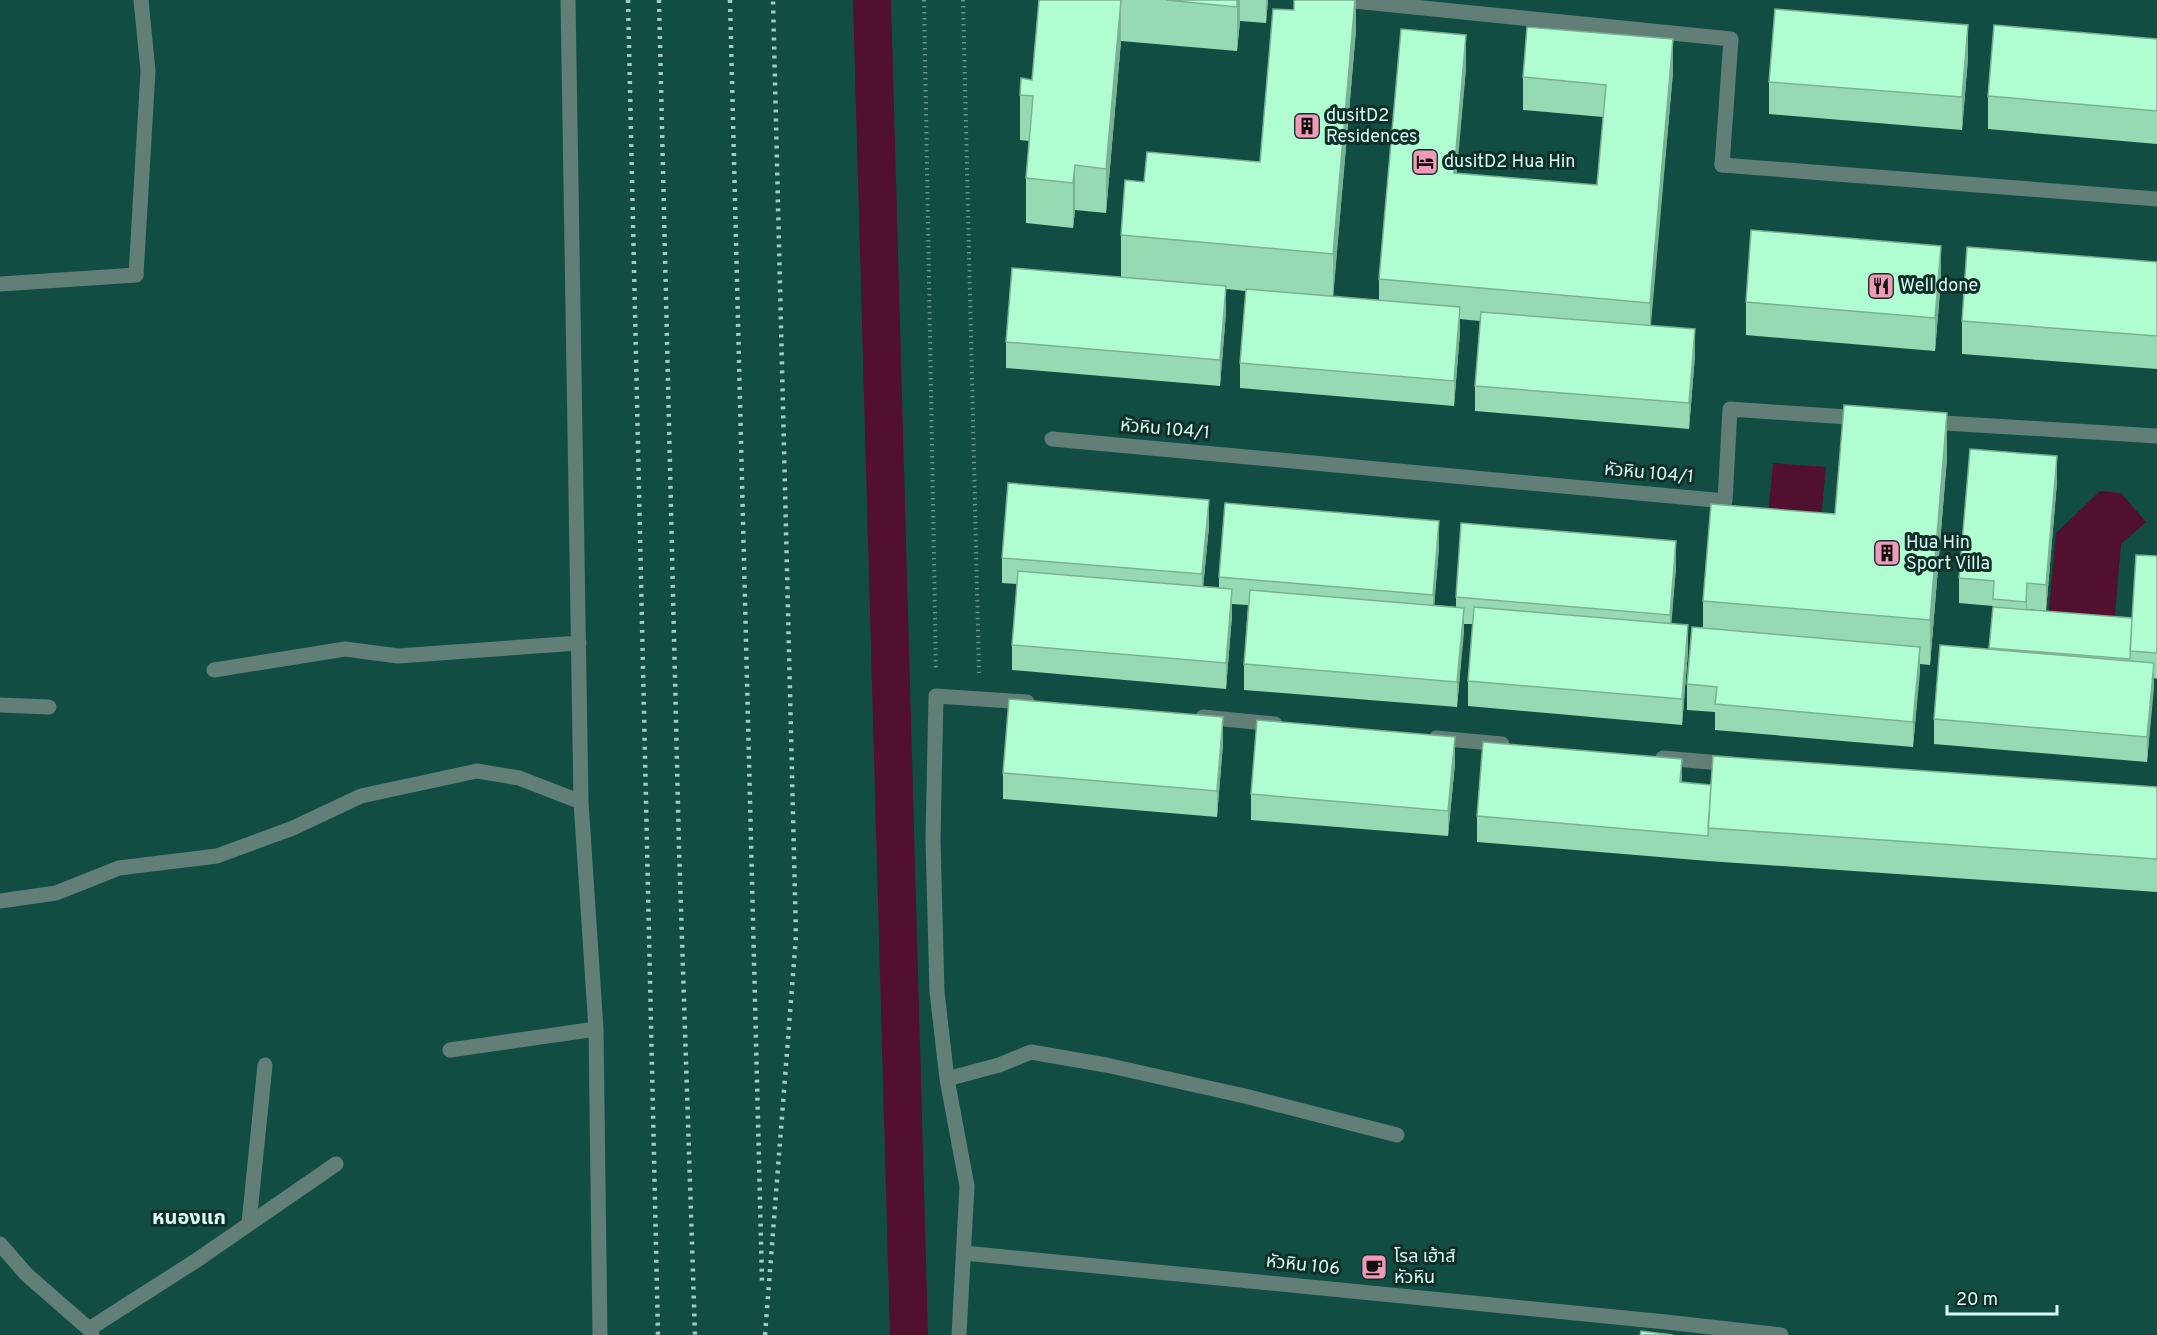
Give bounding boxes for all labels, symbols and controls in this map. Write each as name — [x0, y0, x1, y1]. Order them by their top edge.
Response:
place label: dusitD2 Residences — [1326, 105, 1418, 149]
building icon: dusitD2 Residences — [1292, 111, 1322, 141]
hotel icon: dusitD2 Hua Hin — [1410, 147, 1440, 177]
place label: dusitD2 Hua Hin — [1444, 151, 1575, 174]
restaurant icon: Well done — [1866, 271, 1896, 301]
place label: Well done — [1900, 275, 1978, 298]
street label: หัวหิน 104/1 — [1119, 415, 1211, 445]
street label: หัวหิน 104/1 — [1603, 459, 1695, 489]
place label: Hua Hin Sport Villa — [1906, 532, 1990, 576]
building icon: Hua Hin Sport Villa — [1872, 538, 1902, 568]
district label: หนองแก — [152, 1206, 226, 1232]
place label: โรล เฮ้าส์ หัวหิน — [1394, 1246, 1456, 1290]
street label: หัวหิน 106 — [1265, 1251, 1341, 1281]
cafe icon: โรล เฮ้าส์ หัวหิน — [1359, 1252, 1389, 1282]
scale bar — [1947, 1278, 2056, 1316]
text: 20 m — [1956, 1289, 1998, 1312]

